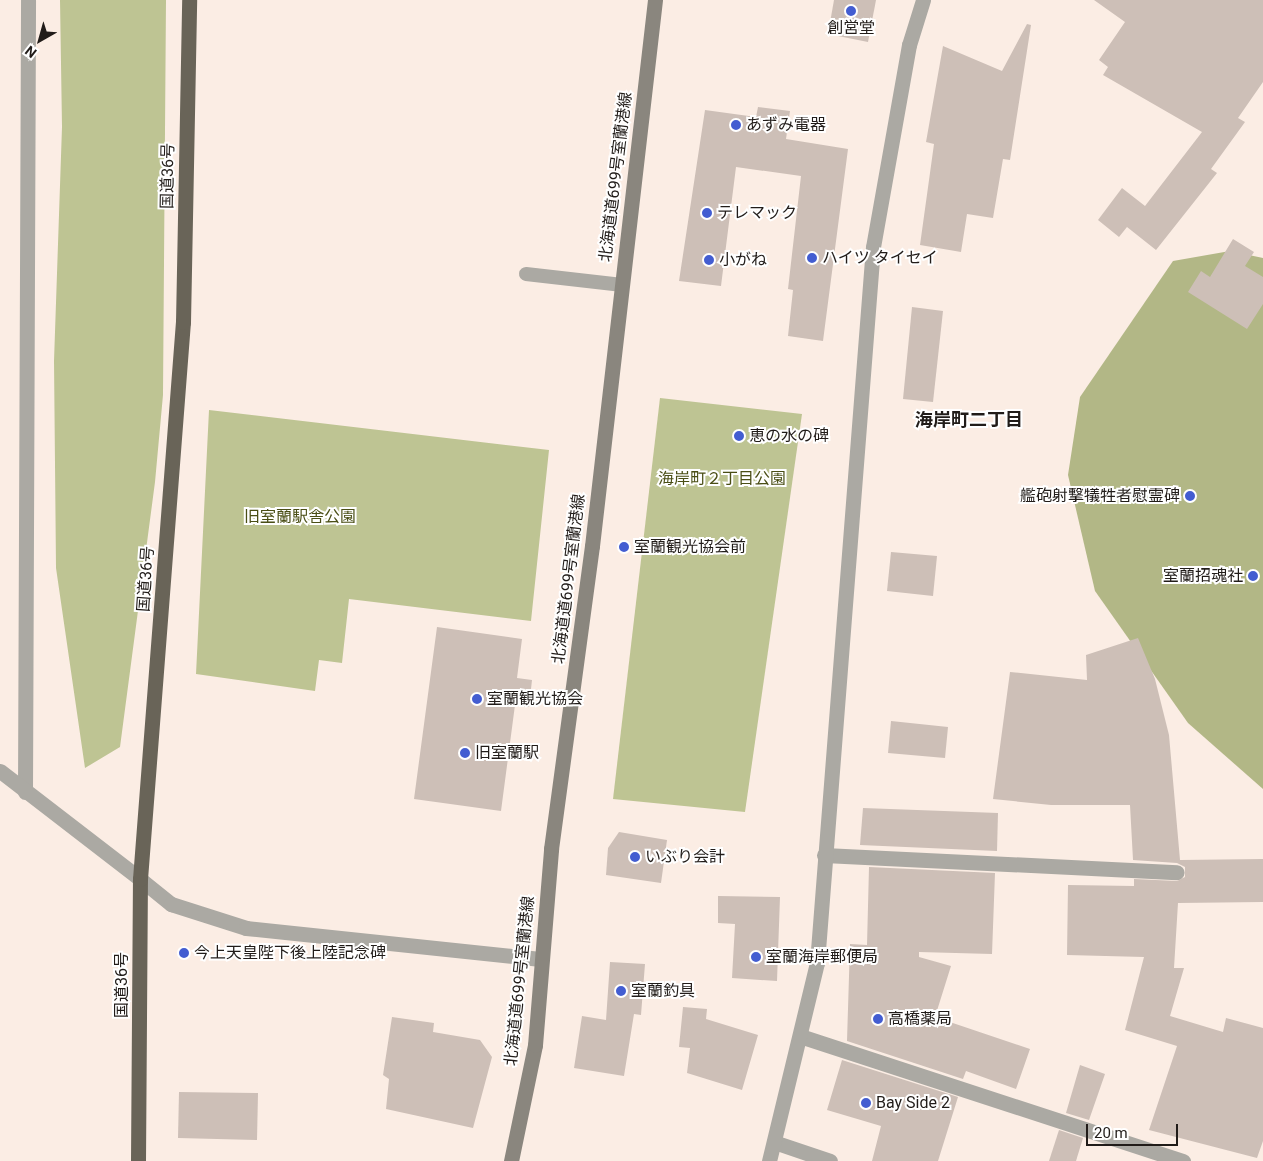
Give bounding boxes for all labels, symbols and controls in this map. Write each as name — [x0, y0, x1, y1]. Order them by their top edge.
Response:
marker: 創営堂 — [845, 5, 857, 17]
north arrow — [15, 15, 65, 65]
place label: 創営堂 — [827, 18, 875, 38]
text: N — [22, 42, 40, 61]
street label: 北海道道699号室蘭港線 — [596, 91, 636, 263]
place label: あずみ電器 — [746, 115, 826, 135]
marker: あずみ電器 — [730, 119, 742, 131]
street label: 国道36号 — [158, 143, 178, 209]
place label: テレマック — [717, 203, 797, 223]
marker: テレマック — [701, 207, 713, 219]
place label: ハイツ タイセイ — [822, 248, 938, 268]
place label: 小がね — [719, 250, 767, 270]
marker: ハイツ タイセイ — [806, 252, 818, 264]
marker: 小がね — [703, 254, 715, 266]
district label: 海岸町二丁目 — [915, 409, 1023, 431]
place label: 恵の水の碑 — [749, 426, 829, 446]
marker: 恵の水の碑 — [733, 430, 745, 442]
park label: 海岸町２丁目公園 — [658, 469, 786, 489]
place label: 艦砲射撃犠牲者慰霊碑 — [1020, 486, 1180, 506]
marker: 艦砲射撃犠牲者慰霊碑 — [1184, 490, 1196, 502]
street label: 北海道道699号室蘭港線 — [549, 493, 589, 665]
park label: 旧室蘭駅舎公園 — [244, 507, 356, 527]
place label: 室蘭観光協会前 — [634, 537, 746, 557]
marker: 室蘭観光協会前 — [618, 541, 630, 553]
street label: 国道36号 — [134, 545, 158, 613]
place label: 室蘭招魂社 — [1163, 566, 1243, 586]
marker: 室蘭招魂社 — [1247, 570, 1259, 582]
place label: 室蘭観光協会 — [487, 689, 583, 709]
marker: 室蘭観光協会 — [471, 693, 483, 705]
place label: 旧室蘭駅 — [475, 743, 539, 763]
marker: 旧室蘭駅 — [459, 747, 471, 759]
place label: いぶり会計 — [645, 847, 725, 867]
marker: いぶり会計 — [629, 851, 641, 863]
street label: 北海道道699号室蘭港線 — [502, 895, 538, 1067]
place label: 今上天皇陛下後上陸記念碑 — [194, 943, 386, 963]
marker: 今上天皇陛下後上陸記念碑 — [178, 947, 190, 959]
place label: 室蘭海岸郵便局 — [766, 947, 878, 967]
marker: 室蘭海岸郵便局 — [750, 951, 762, 963]
street label: 国道36号 — [112, 952, 132, 1018]
place label: 室蘭釣具 — [631, 981, 695, 1001]
marker: 室蘭釣具 — [615, 985, 627, 997]
place label: 高橋薬局 — [888, 1009, 952, 1029]
marker: 高橋薬局 — [872, 1013, 884, 1025]
place label: Bay Side 2 — [876, 1093, 950, 1113]
marker: Bay Side 2 — [860, 1097, 872, 1109]
scale bar — [1088, 1114, 1180, 1146]
text: 20 m — [1094, 1124, 1128, 1142]

